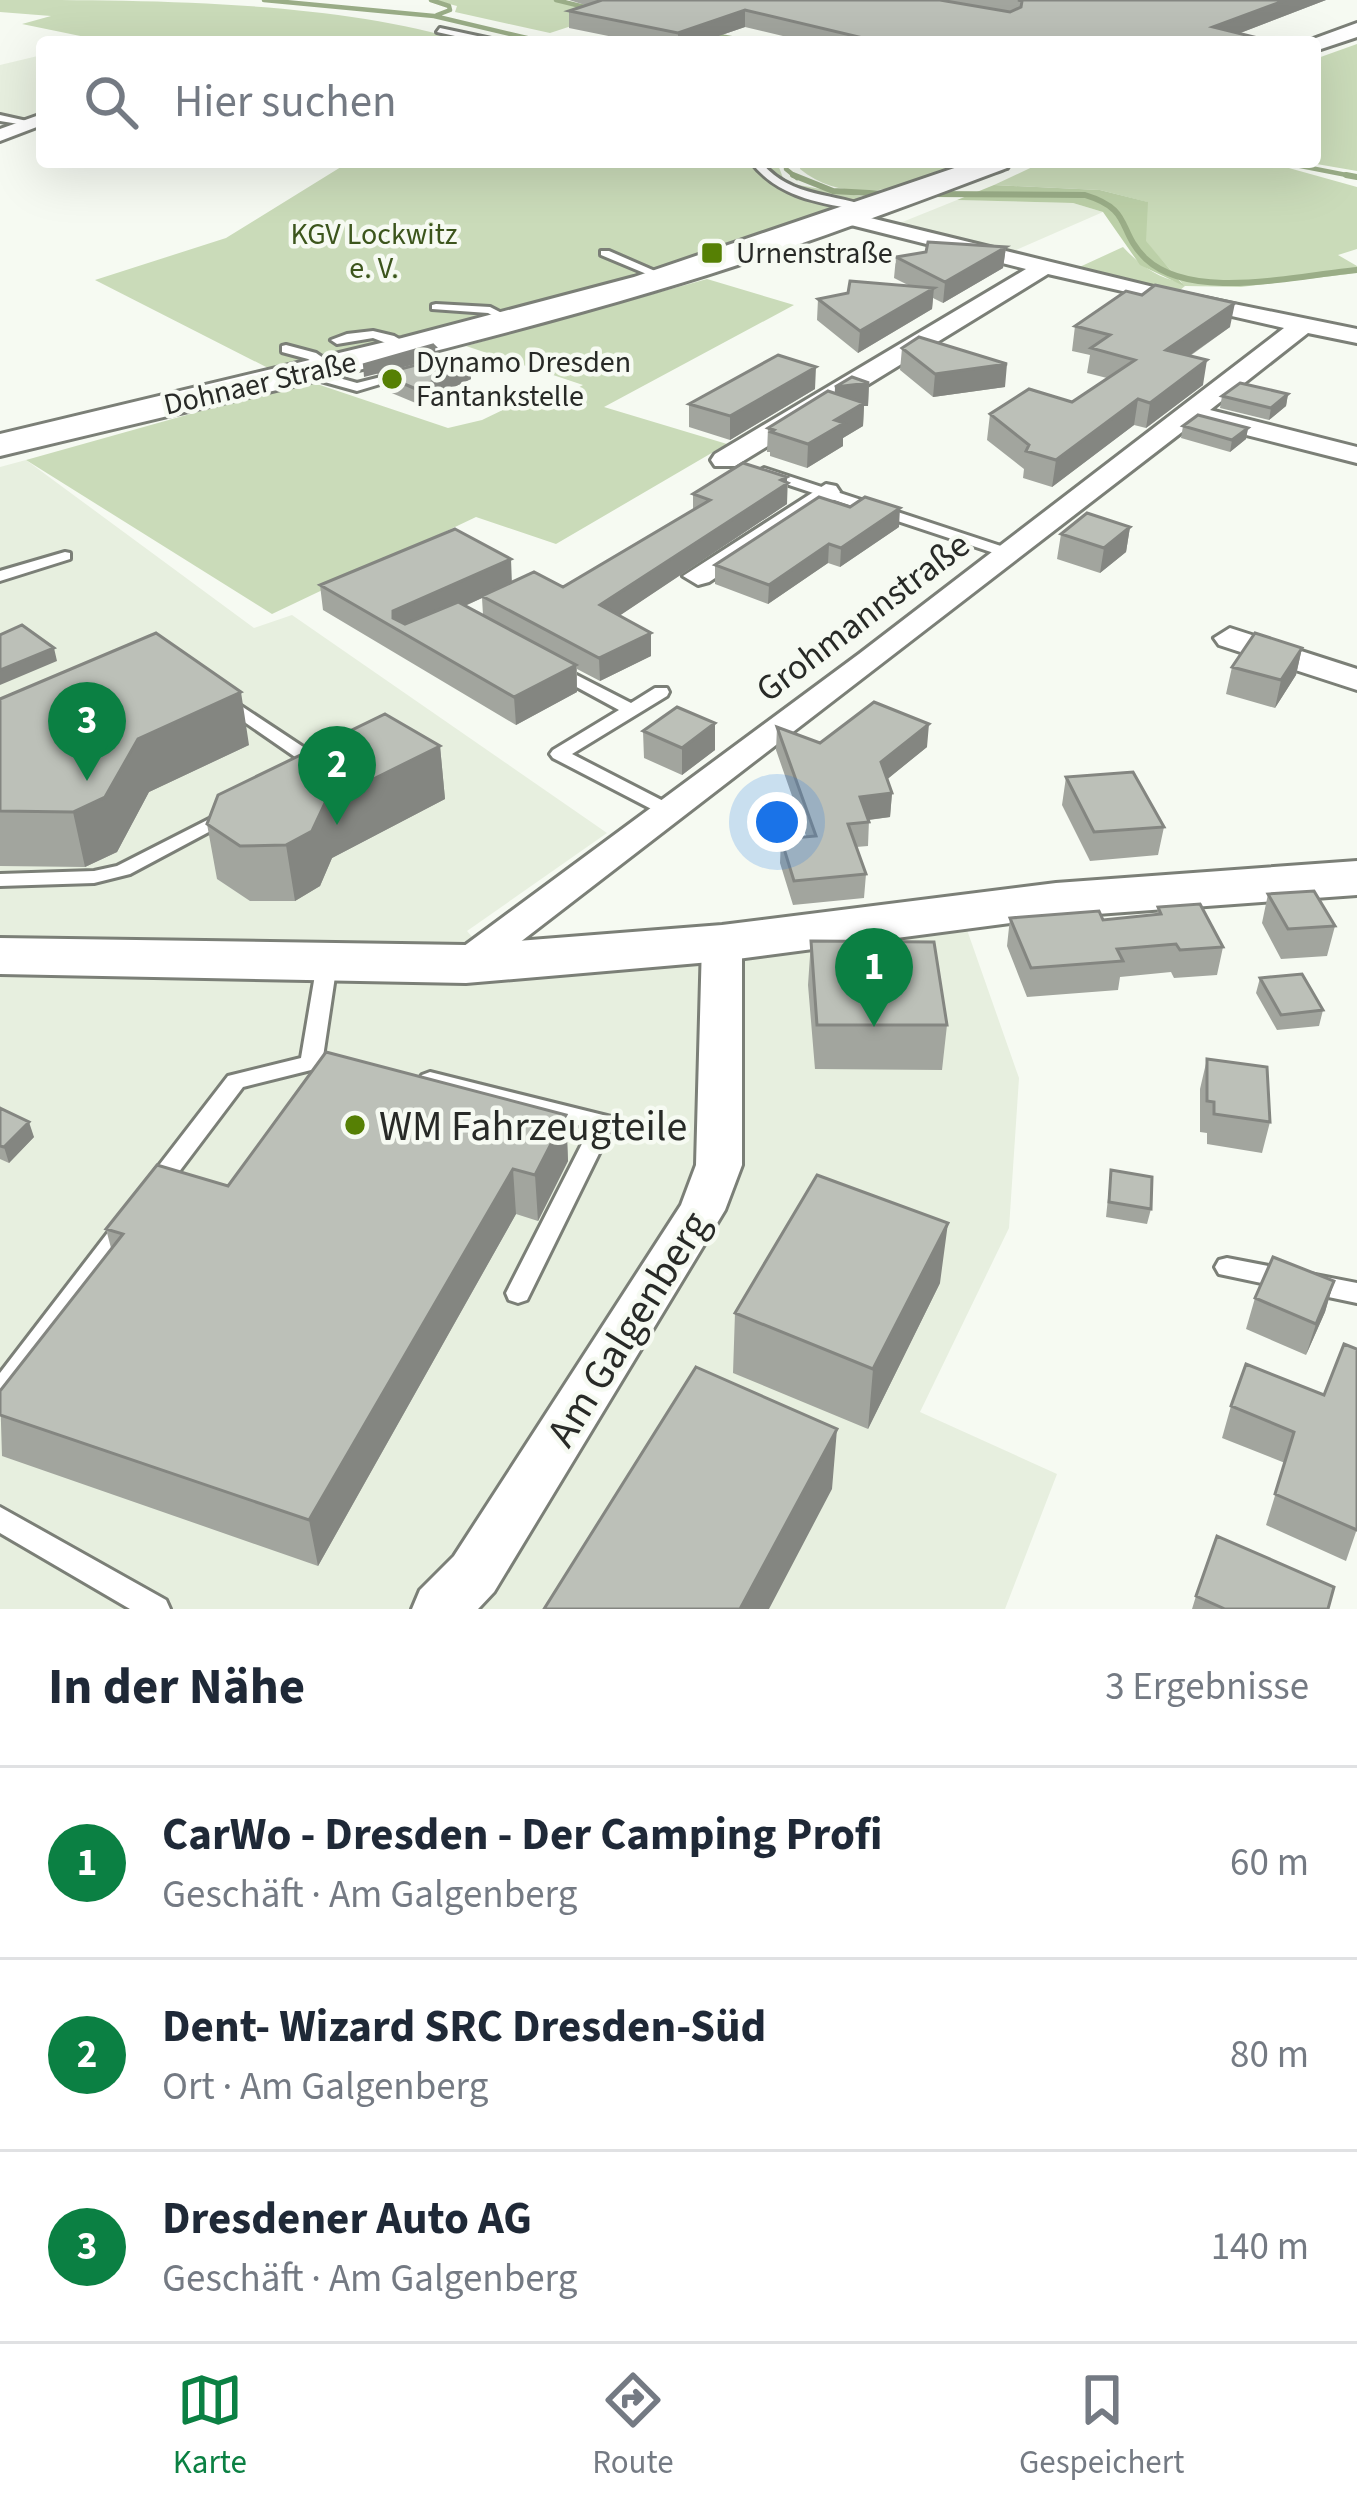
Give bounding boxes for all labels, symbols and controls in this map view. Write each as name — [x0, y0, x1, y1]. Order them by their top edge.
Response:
search box — [36, 36, 1321, 168]
icon: search — [78, 69, 144, 135]
text: Hier suchen — [174, 70, 397, 134]
park label: KGV Lockwitz e. V. — [290, 213, 458, 290]
place label: Urnenstraße — [736, 232, 893, 275]
marker: Urnenstraße — [699, 240, 725, 266]
street label: Dohnaer Straße — [160, 340, 361, 427]
place label: Dynamo Dresden Fantankstelle — [416, 341, 631, 418]
marker: Dynamo Dresden Fantankstelle — [379, 366, 405, 392]
street label: Grohmannstraße — [745, 520, 980, 715]
pin: 3 — [48, 682, 126, 781]
pin: 2 — [298, 726, 376, 825]
your location — [747, 792, 807, 852]
pin: 1 — [835, 928, 913, 1027]
place label: WM Fahrzeugteile — [379, 1097, 687, 1157]
marker: WM Fahrzeugteile — [342, 1112, 368, 1138]
street label: Am Galgenberg — [532, 1200, 725, 1458]
text: In der Nähe — [48, 1651, 305, 1723]
text: 3 Ergebnisse — [1105, 1659, 1309, 1715]
text: CarWo - Dresden - Der Camping Profi — [162, 1803, 882, 1867]
text: 1 — [77, 1835, 97, 1891]
text: 60 m — [1230, 1835, 1309, 1891]
text: Geschäft · Am Galgenberg — [162, 1867, 577, 1923]
text: Dent- Wizard SRC Dresden-Süd — [162, 1995, 766, 2059]
text: 2 — [77, 2027, 97, 2083]
text: 80 m — [1230, 2027, 1309, 2083]
text: Ort · Am Galgenberg — [162, 2059, 488, 2115]
text: Dresdener Auto AG — [162, 2187, 532, 2251]
text: 3 — [77, 2219, 97, 2275]
text: 140 m — [1211, 2219, 1309, 2275]
text: Geschäft · Am Galgenberg — [162, 2251, 577, 2307]
tab: Karte — [173, 2367, 247, 2486]
tab: Route — [592, 2367, 674, 2486]
tab: Gespeichert — [1019, 2367, 1184, 2486]

